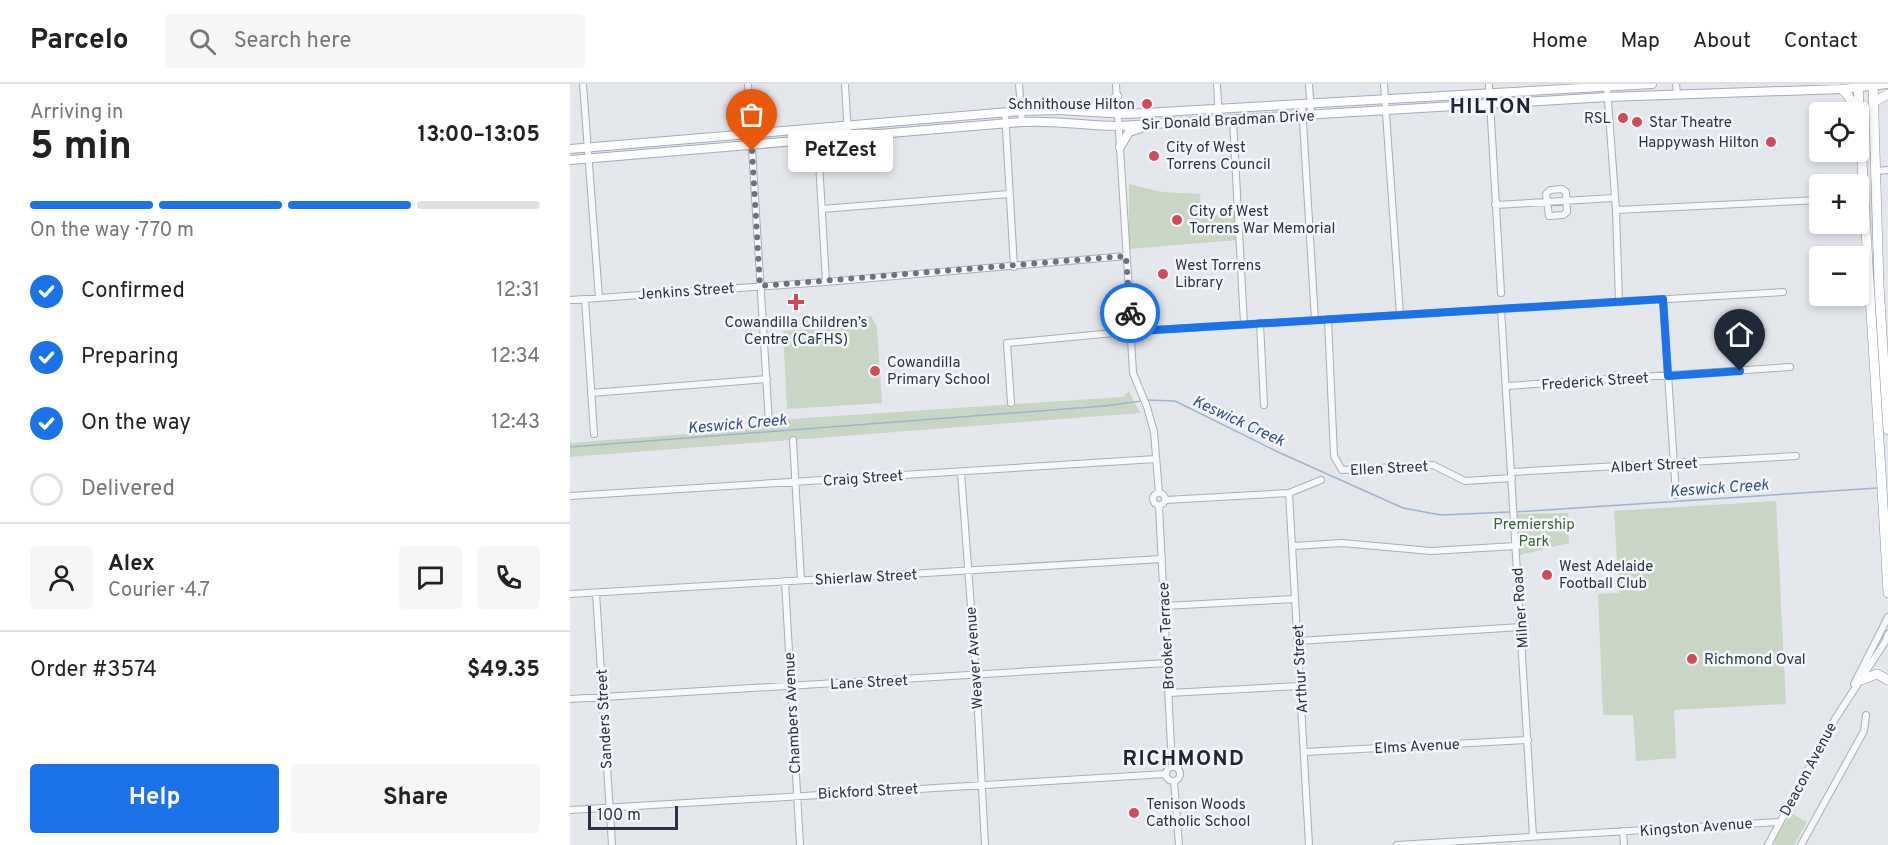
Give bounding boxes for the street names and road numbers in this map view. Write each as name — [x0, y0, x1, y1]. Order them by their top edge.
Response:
street label: Sir Donald Bradman Drive — [1141, 107, 1315, 136]
street label: Jenkins Street — [637, 280, 735, 305]
street label: Frederick Street — [1541, 369, 1649, 396]
street label: Albert Street — [1610, 455, 1698, 478]
street label: Ellen Street — [1349, 458, 1429, 481]
street label: Craig Street — [822, 467, 904, 492]
street label: Shierlaw Street — [814, 566, 918, 591]
street label: Milner Road — [1509, 567, 1534, 649]
street label: Brooker Terrace — [1155, 582, 1180, 690]
street label: Weaver Avenue — [962, 606, 989, 710]
street label: Arthur Street — [1290, 624, 1313, 714]
street label: Chambers Avenue — [781, 652, 806, 774]
street label: Sanders Street — [593, 669, 618, 769]
street label: Lane Street — [830, 672, 909, 695]
street label: Deacon Avenue — [1777, 719, 1842, 820]
street label: Elms Avenue — [1374, 736, 1460, 759]
street label: Bickford Street — [817, 780, 919, 805]
street label: Kingston Avenue — [1639, 815, 1753, 842]

